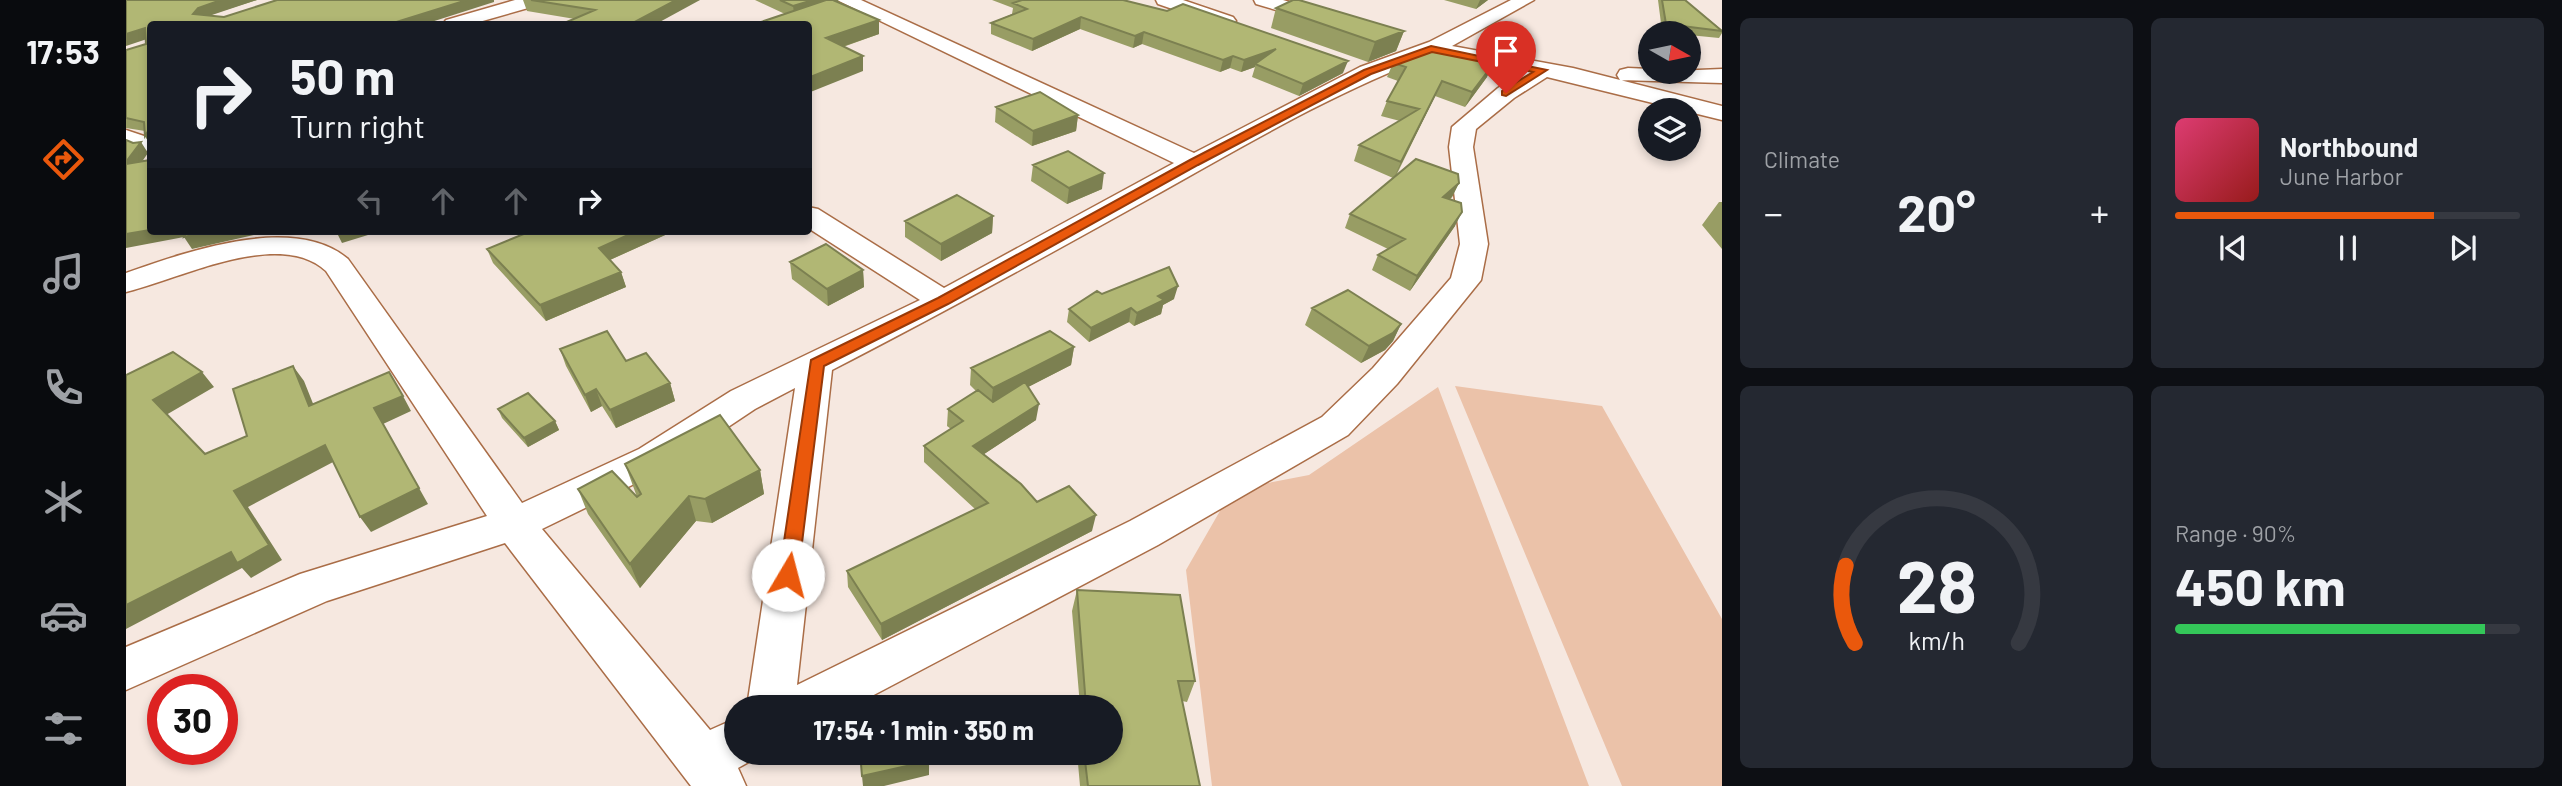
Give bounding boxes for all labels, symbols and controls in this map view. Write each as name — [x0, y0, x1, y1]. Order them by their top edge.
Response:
pin — [1476, 21, 1536, 93]
north arrow — [1638, 21, 1701, 84]
map controls — [1638, 21, 1701, 161]
text: 17:53 — [26, 32, 100, 70]
icon: arrive — [1487, 32, 1525, 70]
text: 50 m — [290, 46, 395, 105]
icon: right — [175, 49, 266, 140]
button: layers — [1638, 98, 1701, 161]
text: Turn right — [290, 106, 425, 144]
text: Northbound — [2280, 131, 2418, 162]
icon: directions — [39, 135, 88, 184]
text: Climate — [1764, 145, 1840, 173]
text: June Harbor — [2280, 162, 2403, 190]
text: 20° — [1897, 180, 1976, 242]
icon: left — [351, 182, 389, 220]
icon: ahead — [424, 182, 462, 220]
icon: ahead — [497, 182, 535, 220]
icon: right — [570, 182, 608, 220]
text: − — [1764, 189, 1783, 235]
text: + — [2090, 189, 2109, 235]
icon: previous — [2214, 229, 2252, 267]
icon: pause — [2329, 229, 2367, 267]
icon: next — [2444, 229, 2482, 267]
icon: music — [39, 249, 88, 298]
icon: phone — [39, 363, 88, 412]
icon: climate — [39, 477, 88, 526]
text: Range · 90% — [2175, 519, 2296, 547]
position arrow — [751, 538, 825, 612]
text: 28 — [1896, 540, 1977, 628]
text: 450 km — [2175, 554, 2346, 616]
icon: car — [39, 591, 88, 640]
text: km/h — [1908, 625, 1965, 655]
speed limit sign: 30 — [147, 674, 238, 765]
icon: filters — [39, 704, 88, 753]
text: 17:54 · 1 min · 350 m — [813, 714, 1034, 745]

